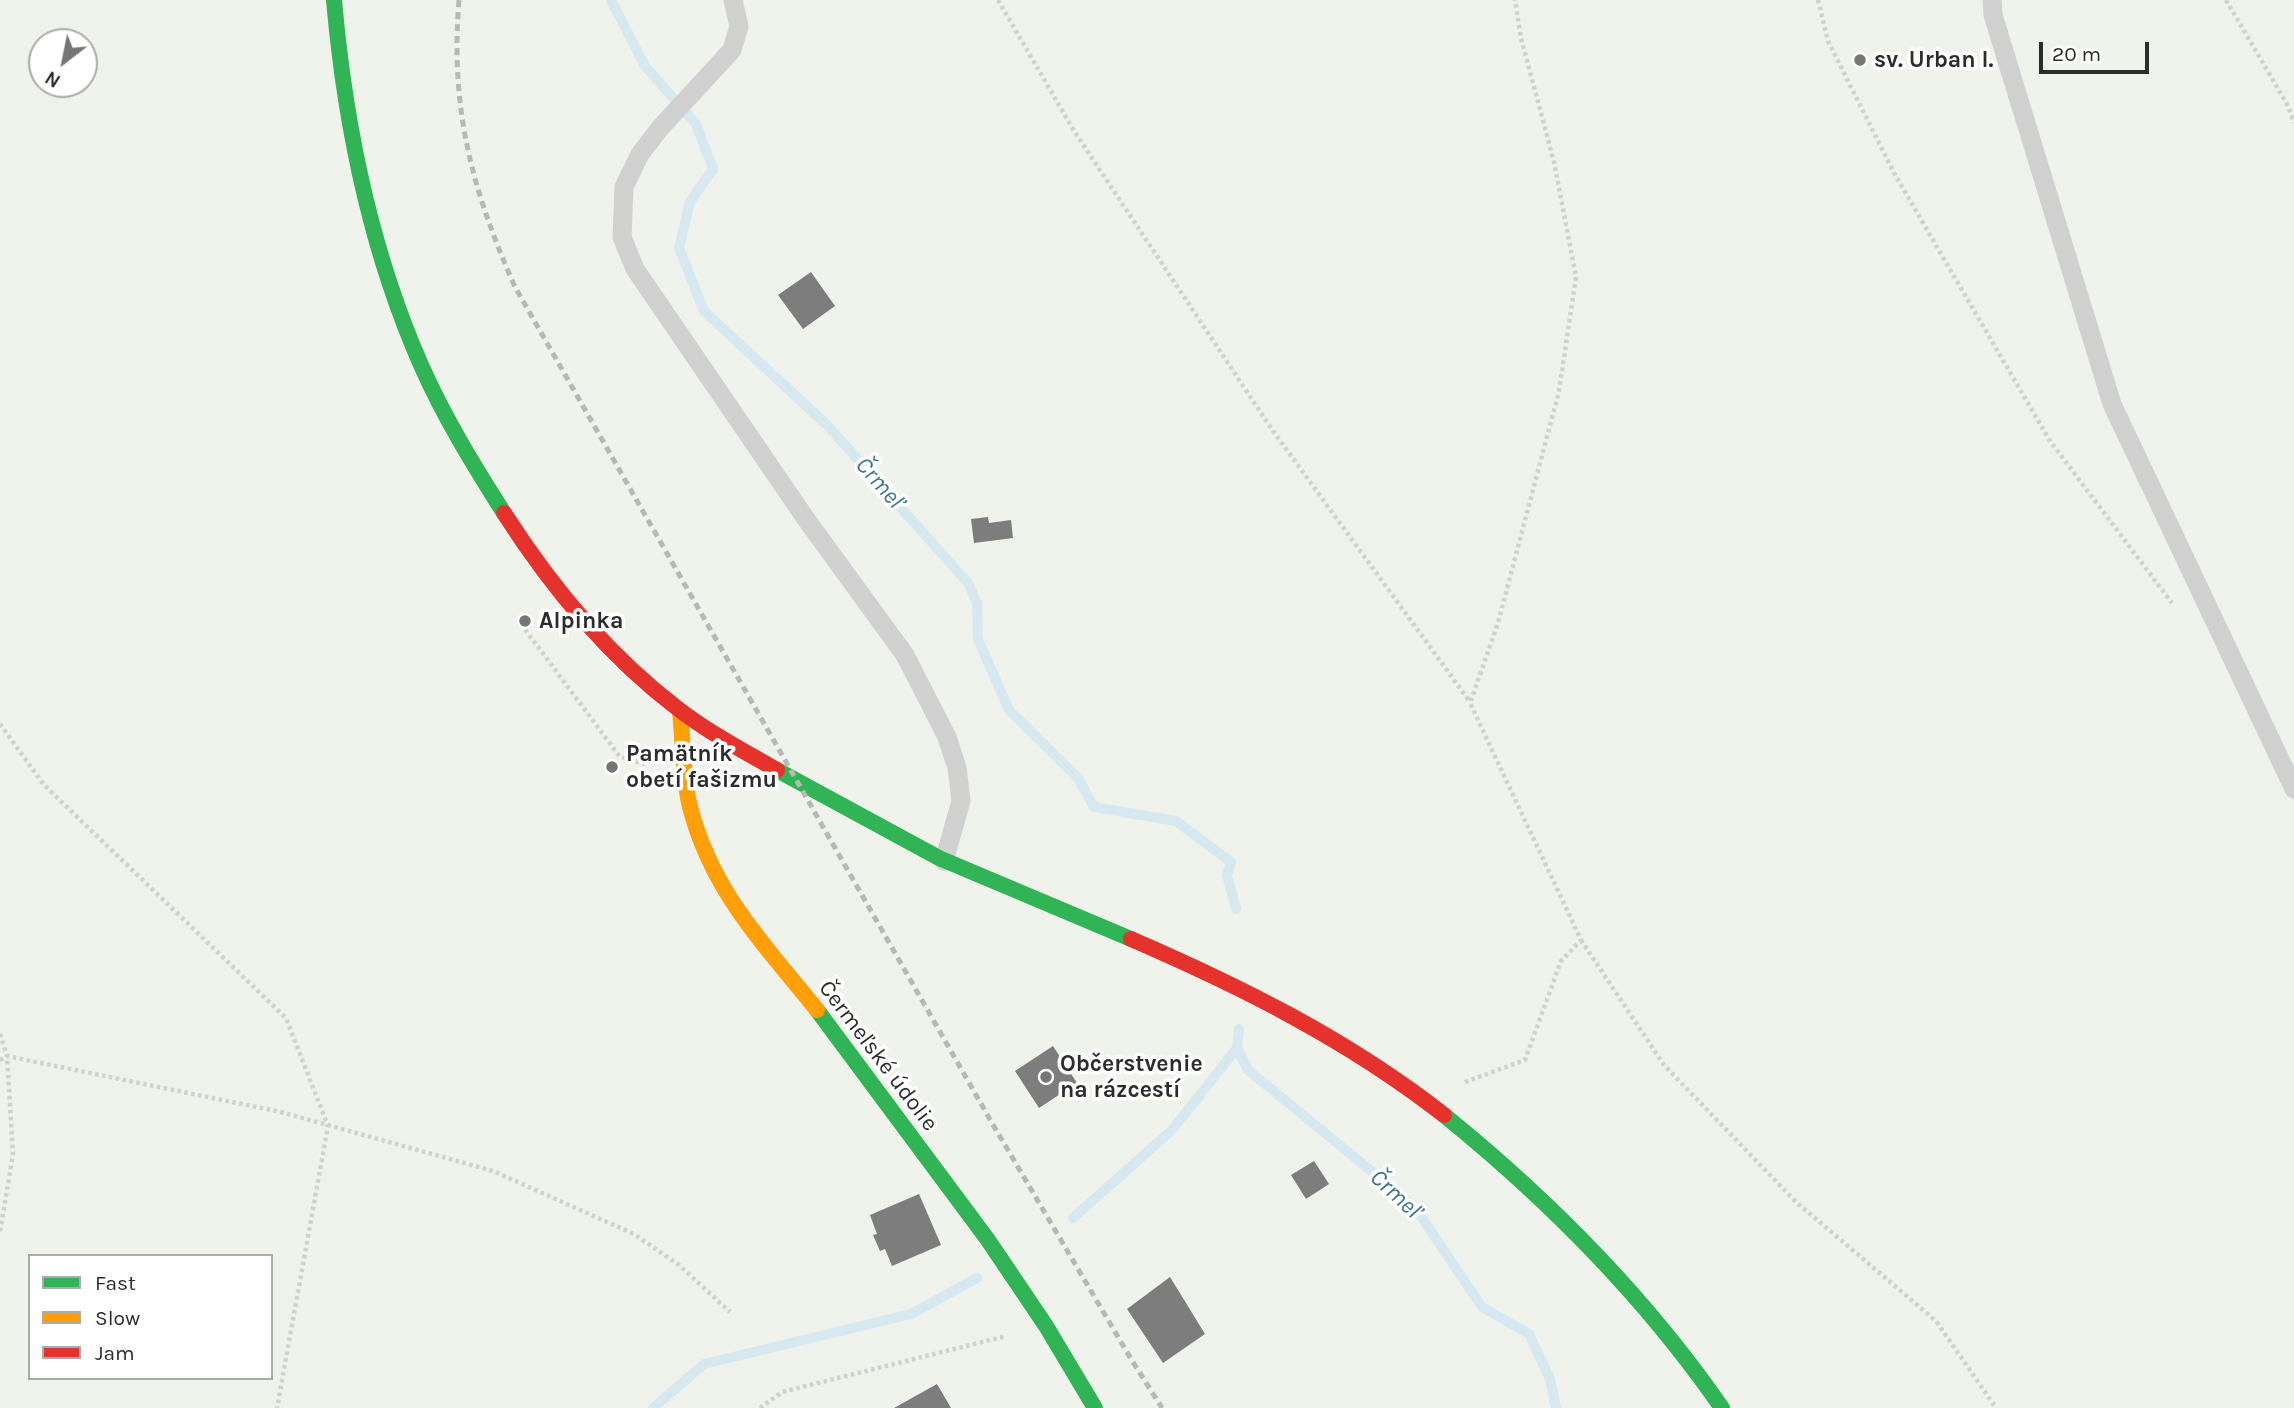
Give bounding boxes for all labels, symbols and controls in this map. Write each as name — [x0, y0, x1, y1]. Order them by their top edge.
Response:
north arrow — [28, 28, 98, 98]
scale bar — [2042, 28, 2152, 72]
text: 20 m — [2052, 42, 2101, 66]
place label: sv. Urban I. — [1874, 46, 1993, 74]
marker: sv. Urban I. — [1852, 52, 1868, 68]
text: N — [41, 66, 65, 92]
water label: Črmeľ — [849, 451, 909, 515]
place label: Alpinka — [539, 607, 623, 635]
marker: Alpinka — [517, 613, 533, 629]
place label: Pamätník obetí fašizmu — [626, 740, 777, 794]
marker: Pamätník obetí fašizmu — [604, 759, 620, 775]
street label: Čermeľské údolie — [812, 975, 944, 1137]
place label: Občerstvenie na rázcestí — [1060, 1050, 1203, 1104]
marker: Občerstvenie na rázcestí — [1038, 1069, 1054, 1085]
water label: Črmeľ — [1364, 1163, 1426, 1225]
legend — [28, 1254, 273, 1380]
text: Fast — [95, 1271, 136, 1295]
text: Slow — [95, 1306, 140, 1330]
text: Jam — [95, 1341, 135, 1365]

